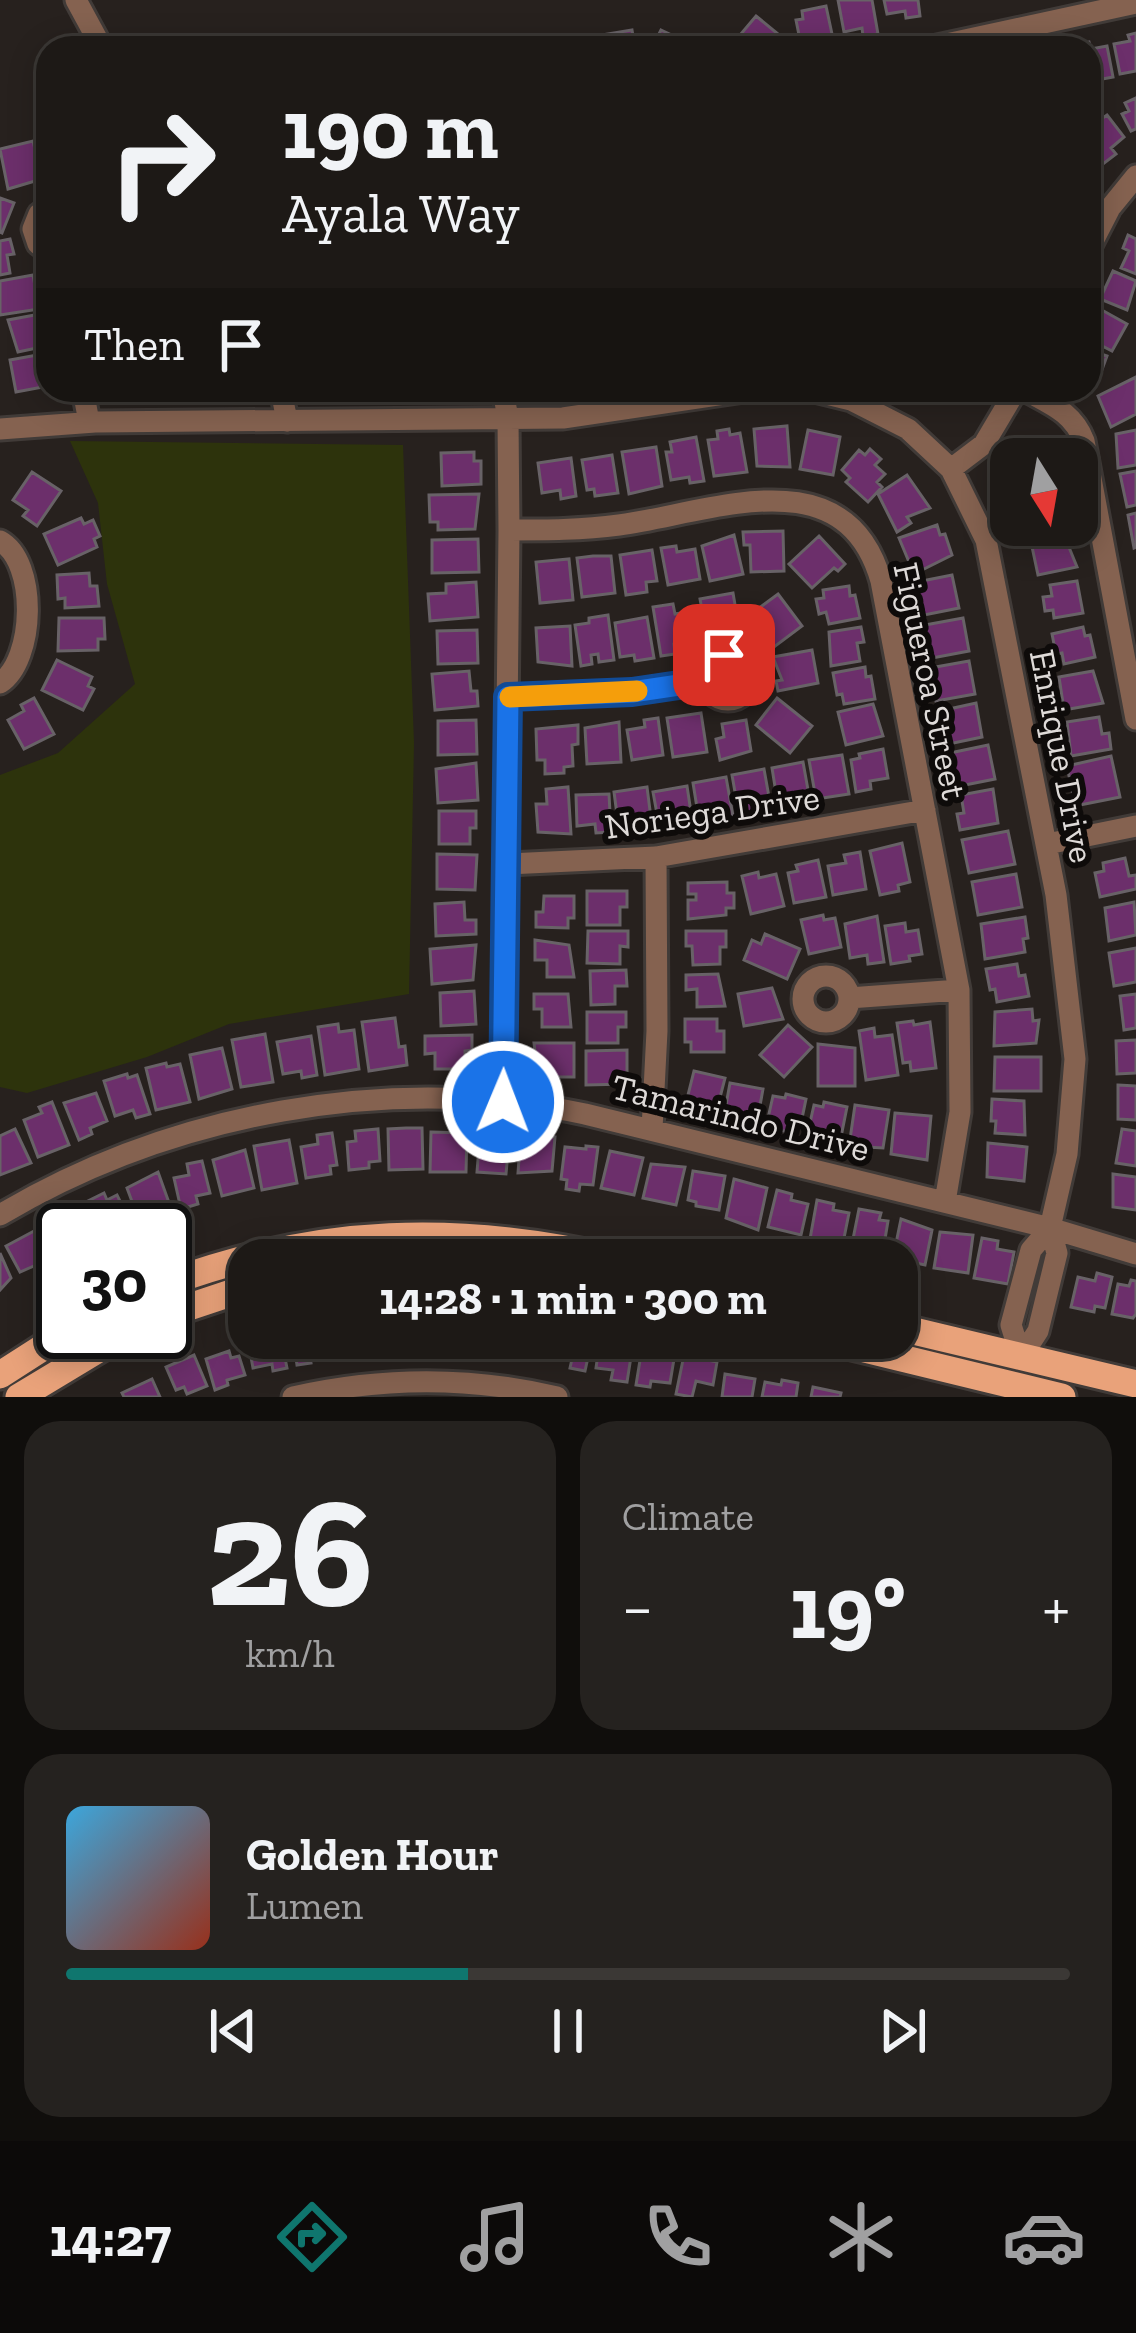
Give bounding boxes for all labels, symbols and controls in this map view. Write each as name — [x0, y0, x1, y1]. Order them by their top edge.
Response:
text: 190 m — [282, 79, 499, 180]
icon: right — [84, 84, 240, 240]
text: Ayala Way — [282, 181, 520, 246]
icon: arrive — [208, 312, 274, 378]
text: Then — [84, 318, 184, 372]
north arrow — [990, 438, 1098, 546]
map controls — [990, 438, 1098, 546]
street label: Figueroa Street — [884, 559, 977, 804]
pin — [673, 604, 775, 706]
icon: arrive — [691, 622, 757, 688]
street label: Enrique Drive — [1021, 646, 1104, 866]
street label: Noriega Drive — [602, 775, 822, 848]
position arrow — [440, 1039, 566, 1165]
street label: Tamarindo Drive — [608, 1065, 874, 1170]
speed limit sign: 30 — [36, 1203, 192, 1359]
text: 14:28 · 1 min · 300 m — [379, 1272, 767, 1326]
text: 26 — [206, 1458, 374, 1645]
text: Climate — [622, 1493, 754, 1540]
text: 19° — [789, 1553, 906, 1661]
text: − — [622, 1568, 653, 1647]
text: + — [1042, 1568, 1070, 1647]
text: km/h — [246, 1630, 335, 1677]
text: Golden Hour — [246, 1828, 499, 1882]
text: Lumen — [246, 1882, 363, 1929]
icon: previous — [200, 1998, 266, 2064]
icon: pause — [535, 1998, 601, 2064]
icon: next — [870, 1998, 936, 2064]
icon: directions — [270, 2195, 354, 2279]
icon: music — [453, 2195, 537, 2279]
icon: phone — [636, 2195, 720, 2279]
icon: climate — [819, 2195, 903, 2279]
icon: car — [1002, 2195, 1086, 2279]
text: 14:27 — [50, 2205, 171, 2270]

